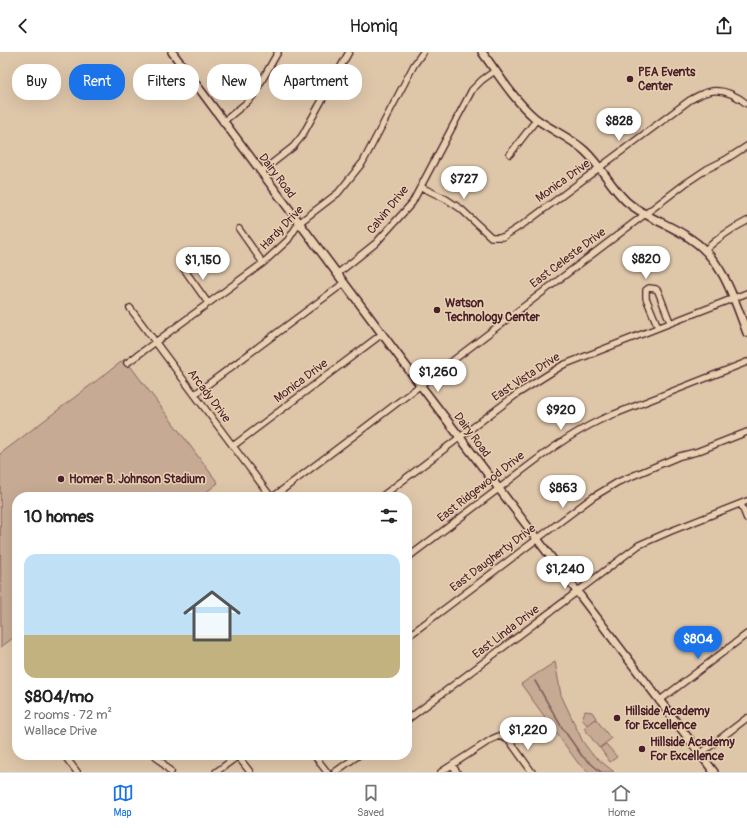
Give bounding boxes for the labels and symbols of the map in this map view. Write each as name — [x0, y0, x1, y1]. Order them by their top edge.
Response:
place label: PEA Events Center — [638, 65, 696, 94]
marker: PEA Events Center — [625, 74, 635, 84]
pin: $828 — [595, 108, 643, 142]
street label: Dairy Road — [255, 151, 299, 201]
street label: Monica Drive — [533, 156, 593, 206]
pin: $727 — [440, 166, 488, 200]
street label: Calvin Drive — [364, 183, 412, 237]
street label: Hardy Drive — [257, 202, 307, 254]
street label: East Celeste Drive — [527, 225, 609, 291]
pin: $820 — [622, 246, 670, 280]
pin: $1,150 — [170, 247, 236, 281]
place label: Watson Technology Center — [444, 296, 541, 325]
marker: Watson Technology Center — [432, 305, 442, 315]
street label: East Vista Drive — [489, 349, 563, 405]
street label: Monica Drive — [271, 356, 331, 406]
pin: $1,260 — [405, 359, 471, 393]
street label: Arcady Drive — [184, 366, 234, 426]
pin: $920 — [537, 397, 585, 431]
street label: Dairy Road — [450, 410, 494, 460]
street label: East Ridgewood Drive — [434, 448, 528, 526]
place label: Homer B. Johnson Stadium — [69, 472, 206, 487]
marker: Homer B. Johnson Stadium — [56, 474, 66, 484]
pin: $863 — [539, 475, 587, 509]
street label: East Daugherty Drive — [447, 521, 539, 595]
pin: $1,240 — [532, 556, 598, 590]
street label: East Linda Drive — [470, 602, 542, 662]
pin: $804 — [674, 626, 722, 660]
place label: Hillside Academy for Excellence — [625, 704, 710, 733]
marker: Hillside Academy for Excellence — [612, 713, 622, 723]
pin: $1,220 — [495, 717, 561, 751]
place label: Hillside Academy For Excellence — [650, 735, 735, 764]
marker: Hillside Academy For Excellence — [637, 744, 647, 754]

